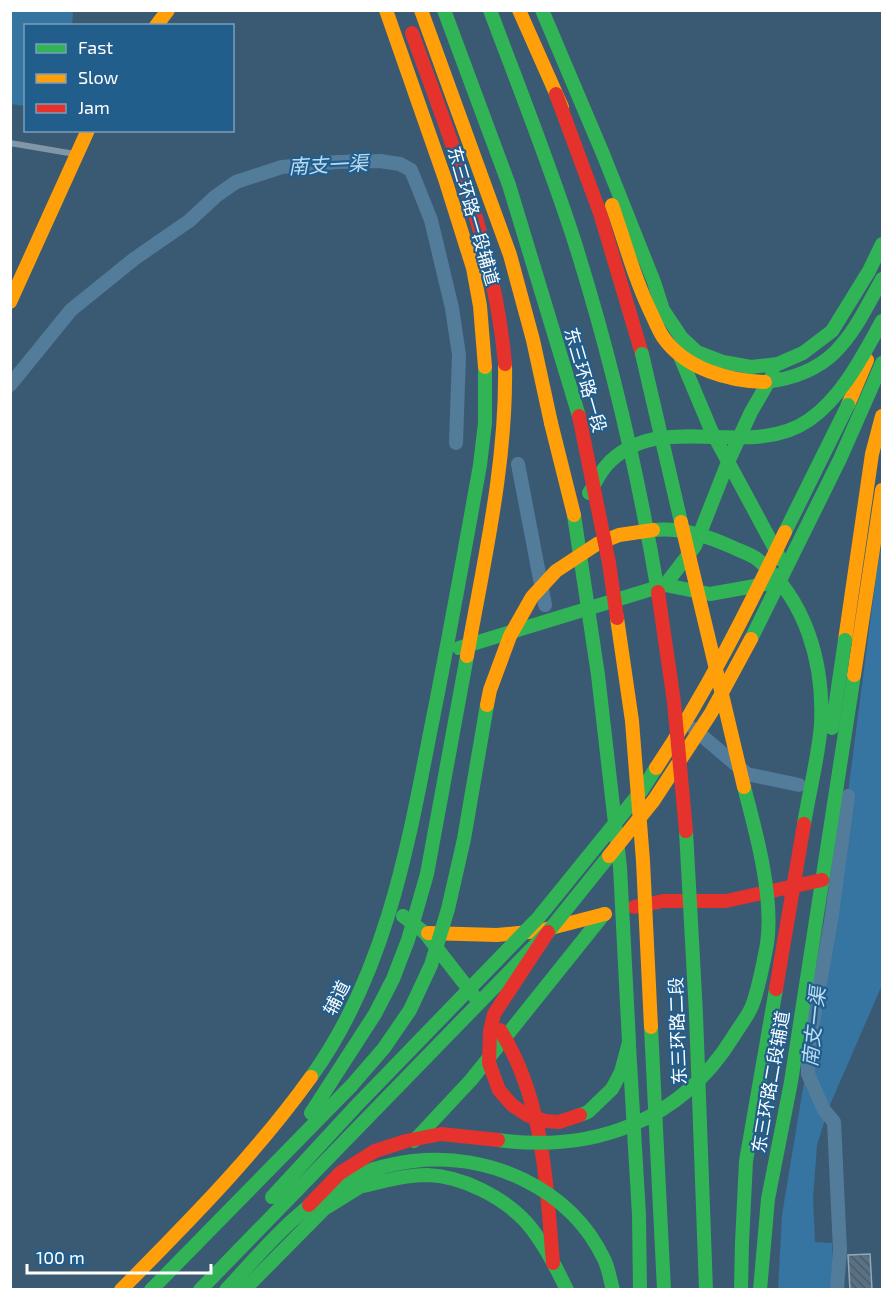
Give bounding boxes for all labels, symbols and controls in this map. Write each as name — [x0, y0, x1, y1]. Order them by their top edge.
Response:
legend — [24, 24, 234, 132]
text: Fast — [78, 36, 113, 58]
text: Slow — [78, 66, 119, 88]
text: Jam — [78, 96, 110, 118]
street label: 东三环路一段辅道 — [444, 143, 504, 288]
water label: 南支一渠 — [287, 150, 372, 178]
street label: 东三环路一段 — [561, 325, 611, 435]
street label: 辅道 — [318, 977, 354, 1019]
street label: 东三环路二段 — [664, 977, 690, 1085]
water label: 南支一渠 — [797, 983, 829, 1068]
street label: 东三环路二段辅道 — [747, 1009, 793, 1155]
scale bar — [27, 1237, 212, 1275]
text: 100 m — [36, 1246, 85, 1268]

